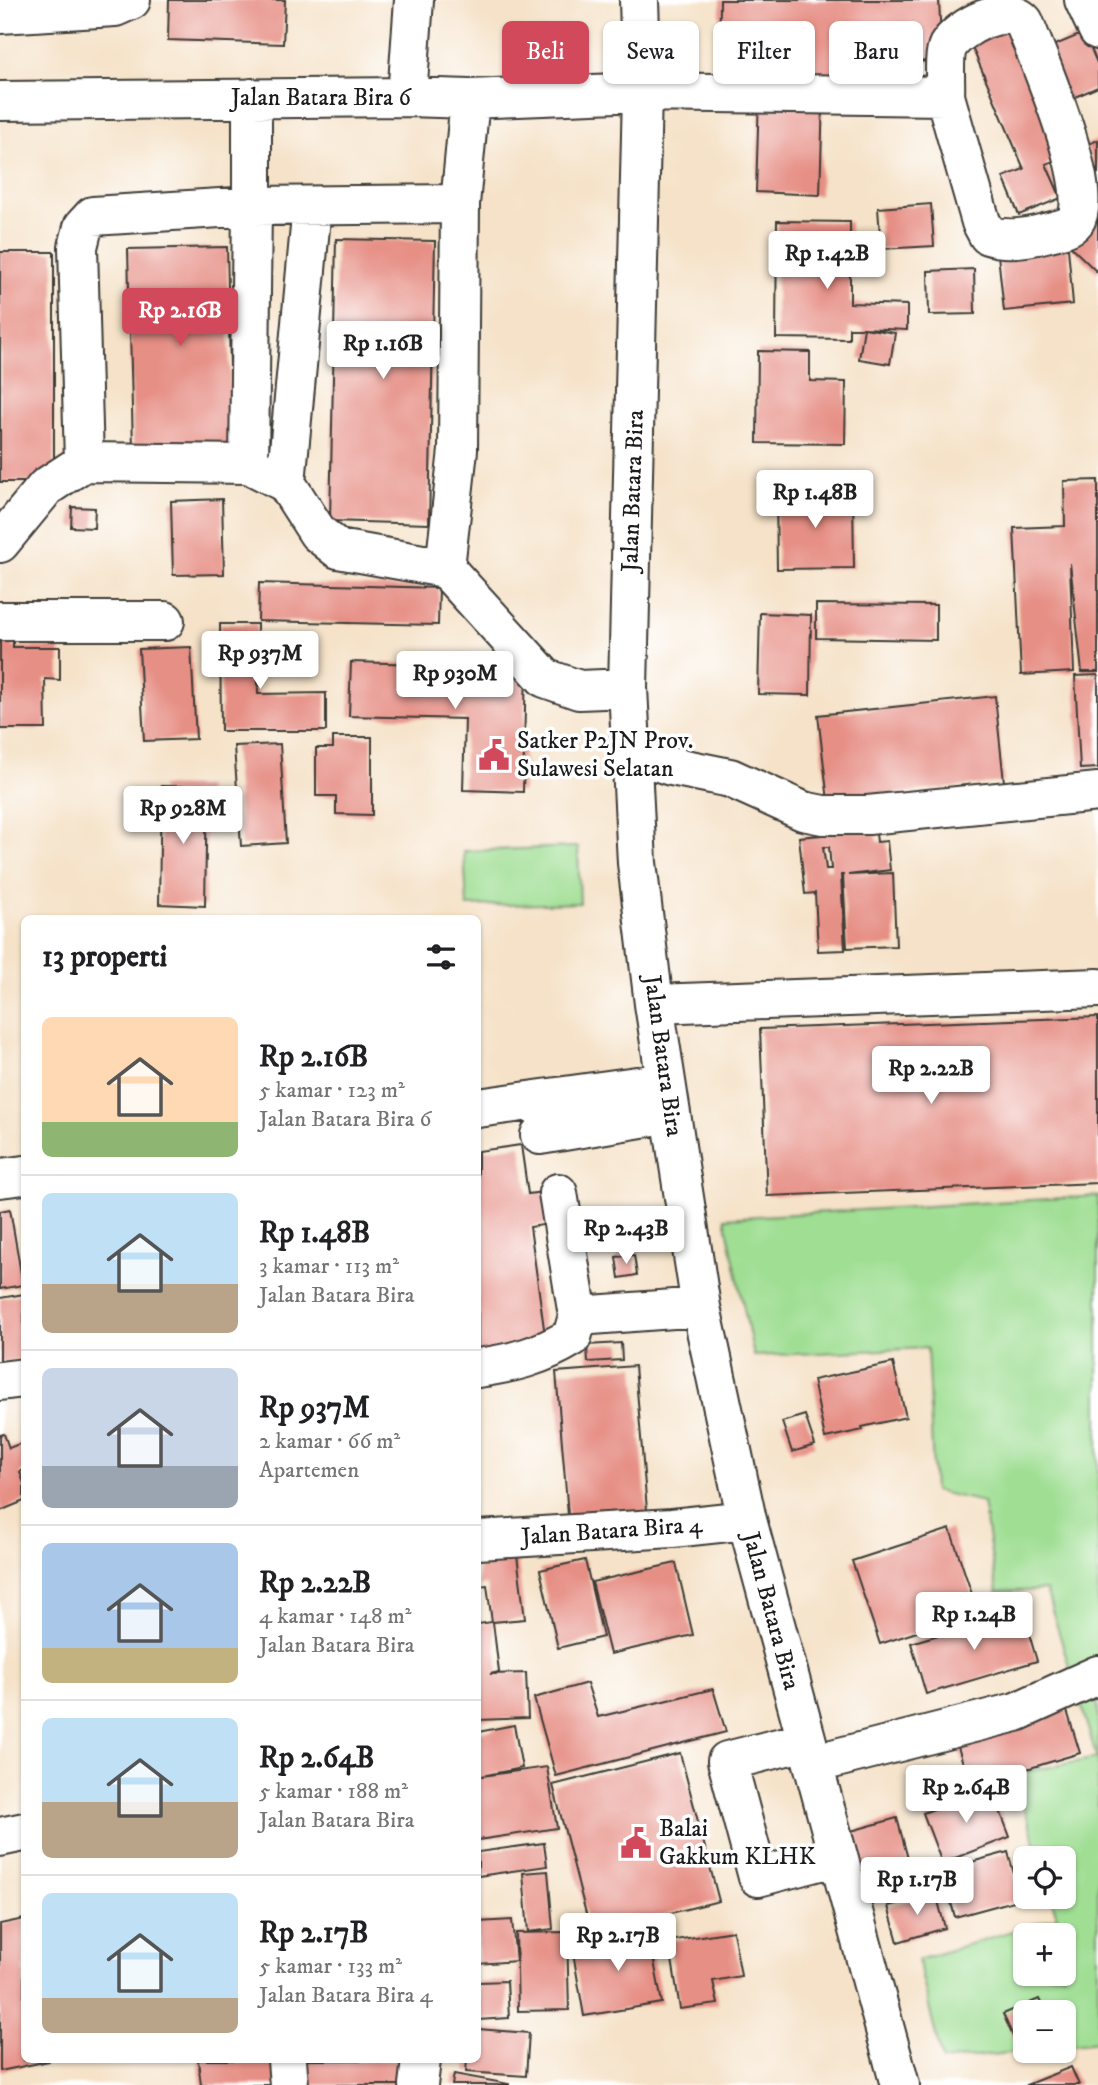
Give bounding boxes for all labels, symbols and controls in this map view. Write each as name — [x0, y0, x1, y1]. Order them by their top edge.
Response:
chip: Beli — [502, 21, 589, 84]
chip: Sewa — [603, 21, 699, 84]
chip: Filter — [713, 21, 815, 84]
chip: Baru — [829, 21, 923, 84]
street label: Jalan Batara Bira 6 — [229, 83, 412, 113]
pin: Rp 1.42B — [755, 232, 899, 291]
text: Rp 1.42B — [785, 239, 870, 268]
pin: Rp 2.16B — [108, 288, 252, 348]
text: Rp 2.16B — [138, 296, 222, 325]
pin: Rp 1.16B — [311, 322, 455, 381]
text: Rp 1.16B — [343, 329, 423, 358]
street label: Jalan Batara Bira — [615, 409, 651, 575]
pin: Rp 1.48B — [743, 470, 887, 530]
text: Rp 1.48B — [772, 478, 858, 507]
pin: Rp 937M — [195, 632, 325, 691]
text: Rp 937M — [218, 639, 302, 668]
pin: Rp 930M — [390, 652, 520, 711]
text: Rp 930M — [412, 659, 498, 688]
place label: Satker P2JN Prov. Sulawesi Selatan — [517, 726, 694, 784]
public building icon: Satker P2JN Prov. Sulawesi Selatan — [477, 738, 511, 772]
pin: Rp 928M — [118, 786, 248, 846]
text: Rp 928M — [139, 794, 227, 823]
icon: filters — [422, 938, 460, 976]
text: 13 properti — [42, 939, 167, 976]
street label: Jalan Batara Bira — [637, 972, 689, 1139]
text: Rp 2.16B — [259, 1039, 368, 1076]
icon: home — [98, 1045, 182, 1129]
pin: Rp 2.22B — [859, 1046, 1003, 1106]
text: Rp 2.22B — [888, 1054, 974, 1083]
text: 5 kamar · 123 m² — [259, 1076, 405, 1105]
text: Jalan Batara Bira 6 — [259, 1105, 431, 1134]
pin: Rp 2.43B — [554, 1206, 698, 1266]
text: Rp 2.43B — [583, 1214, 669, 1243]
text: Rp 1.48B — [259, 1215, 370, 1252]
icon: home — [98, 1221, 182, 1305]
text: 3 kamar · 113 m² — [259, 1252, 399, 1281]
text: Jalan Batara Bira — [259, 1281, 415, 1310]
text: Rp 937M — [259, 1390, 370, 1427]
icon: home — [98, 1396, 182, 1480]
text: 2 kamar · 66 m² — [259, 1427, 400, 1456]
text: Apartemen — [259, 1456, 359, 1485]
street label: Jalan Batara Bira 4 — [519, 1510, 705, 1552]
street label: Jalan Batara Bira — [735, 1527, 807, 1694]
text: Rp 2.22B — [259, 1565, 371, 1602]
icon: home — [98, 1571, 182, 1655]
pin: Rp 1.24B — [902, 1592, 1046, 1652]
text: Rp 1.24B — [932, 1600, 1016, 1629]
text: 4 kamar · 148 m² — [259, 1602, 412, 1631]
text: Jalan Batara Bira — [259, 1631, 415, 1660]
text: Rp 2.64B — [259, 1740, 375, 1777]
icon: home — [98, 1746, 182, 1830]
pin: Rp 2.64B — [894, 1766, 1038, 1825]
text: Rp 2.64B — [922, 1773, 1010, 1802]
text: 5 kamar · 188 m² — [259, 1777, 408, 1806]
text: Jalan Batara Bira — [259, 1806, 415, 1835]
place label: Balai Gakkum KLHK — [659, 1814, 816, 1872]
public building icon: Balai Gakkum KLHK — [619, 1826, 653, 1860]
map controls — [1013, 1846, 1076, 2063]
button: locate — [1013, 1846, 1076, 1909]
pin: Rp 1.17B — [845, 1857, 989, 1917]
text: Rp 1.17B — [877, 1865, 957, 1894]
pin: Rp 2.17B — [546, 1913, 690, 1973]
text: Rp 2.17B — [259, 1915, 369, 1952]
icon: home — [98, 1921, 182, 2005]
text: Rp 2.17B — [576, 1921, 660, 1950]
button: + — [1013, 1923, 1076, 1986]
text: 5 kamar · 133 m² — [259, 1952, 402, 1981]
text: Jalan Batara Bira 4 — [259, 1981, 433, 2010]
button: − — [1013, 2000, 1076, 2063]

